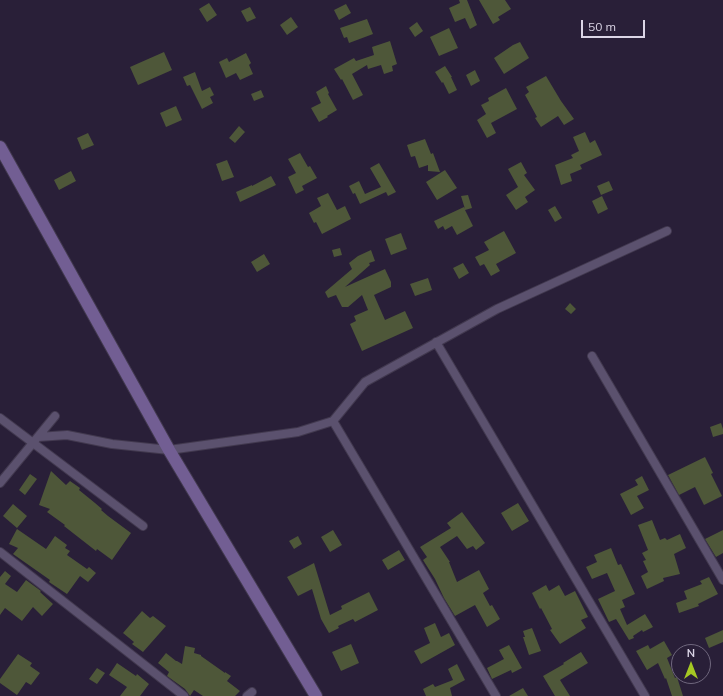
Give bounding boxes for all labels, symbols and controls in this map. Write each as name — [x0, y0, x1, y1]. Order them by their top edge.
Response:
scale bar — [583, 12, 647, 38]
text: 50 m — [588, 19, 616, 34]
north arrow — [671, 644, 711, 684]
text: N — [687, 646, 695, 660]

